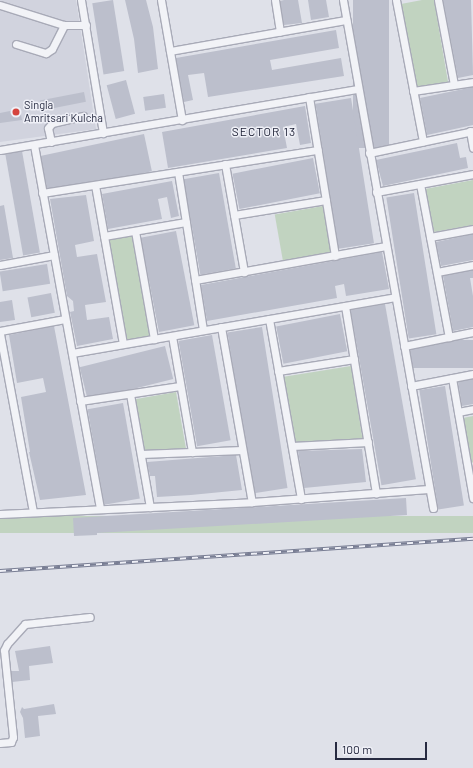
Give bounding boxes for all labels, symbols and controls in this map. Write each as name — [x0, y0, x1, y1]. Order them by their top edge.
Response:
place label: Singla Amritsari Kulcha — [24, 99, 103, 125]
marker: Singla Amritsari Kulcha — [11, 107, 21, 117]
district label: SECTOR 13 — [232, 125, 296, 139]
scale bar — [337, 734, 429, 760]
text: 100 m — [342, 742, 372, 756]

